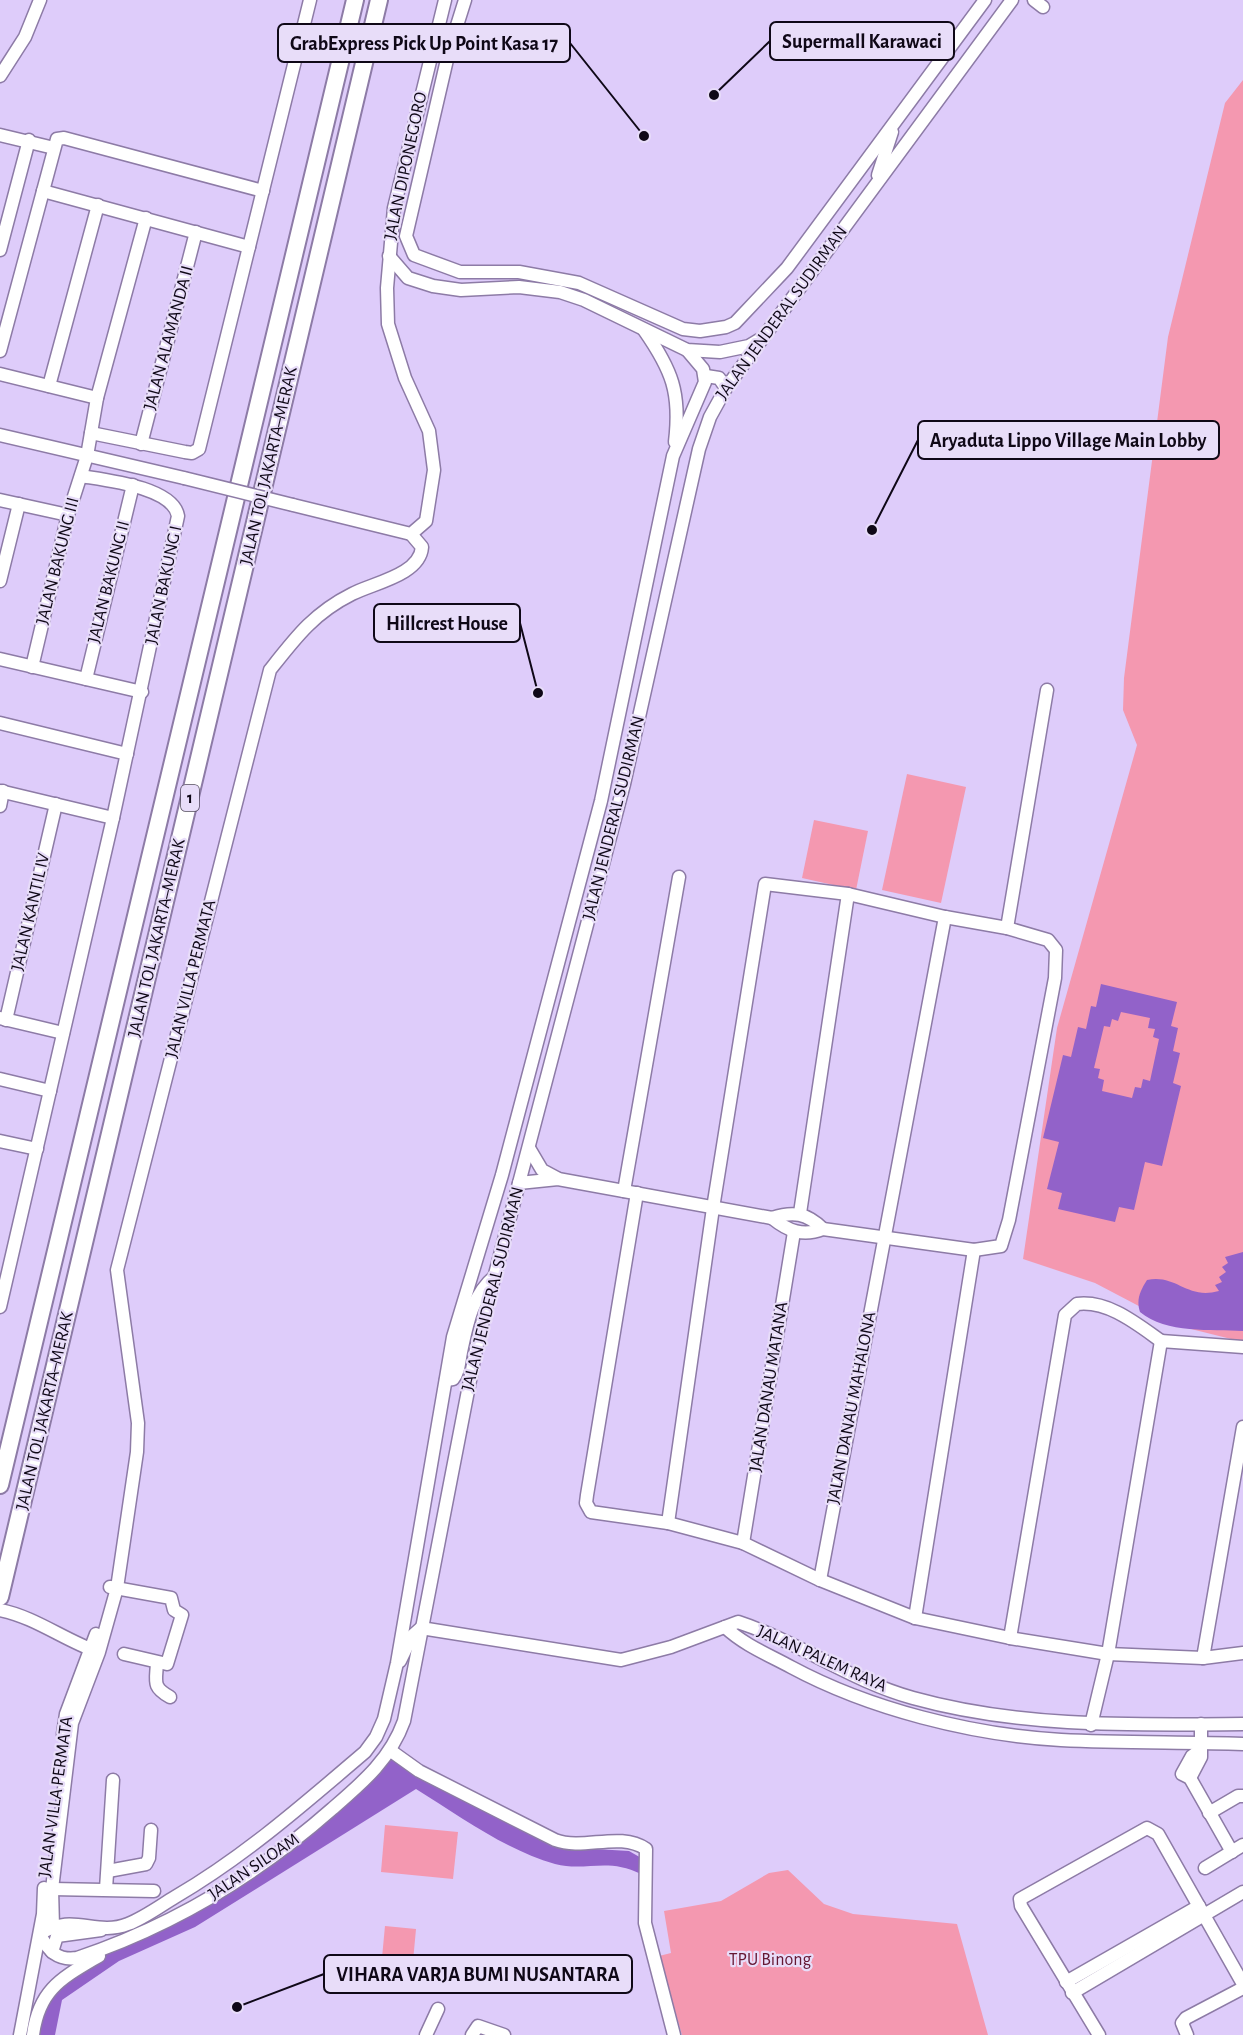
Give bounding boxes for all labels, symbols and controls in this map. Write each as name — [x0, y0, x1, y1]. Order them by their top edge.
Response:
callout: Supermall Karawaci — [770, 22, 954, 60]
callout: GrabExpress Pick Up Point Kasa 17 — [278, 24, 570, 62]
text: Supermall Karawaci — [782, 32, 942, 52]
text: GrabExpress Pick Up Point Kasa 17 — [290, 34, 558, 54]
street label: JALAN DIPONEGORO — [382, 91, 430, 241]
street label: JALAN JENDERAL SUDIRMAN — [713, 223, 851, 403]
street label: JALAN ALAMANDA II — [141, 264, 197, 412]
street label: JALAN TOL JAKARTA–MERAK — [237, 365, 301, 567]
callout: Aryaduta Lippo Village Main Lobby — [918, 421, 1219, 459]
text: Aryaduta Lippo Village Main Lobby — [930, 431, 1206, 451]
street label: JALAN BAKUNG III — [33, 495, 83, 627]
street label: JALAN BAKUNG II — [85, 519, 133, 645]
street label: JALAN BAKUNG I — [143, 524, 185, 646]
callout: Hillcrest House — [374, 604, 520, 642]
text: Hillcrest House — [386, 614, 508, 634]
street label: JALAN JENDERAL SUDIRMAN — [580, 714, 648, 922]
road number: 1 — [181, 785, 199, 811]
street label: JALAN TOL JAKARTA–MERAK — [125, 837, 189, 1039]
street label: JALAN KANTIL IV — [9, 851, 53, 973]
street label: JALAN VILLA PERMATA — [163, 897, 220, 1060]
street label: JALAN JENDERAL SUDIRMAN — [459, 1185, 527, 1393]
street label: JALAN DANAU MATANA — [747, 1300, 791, 1473]
street label: JALAN TOL JAKARTA–MERAK — [13, 1310, 77, 1512]
street label: JALAN DANAU MAHALONA — [824, 1310, 880, 1506]
street label: JALAN PALEM RAYA — [754, 1622, 890, 1696]
street label: JALAN VILLA PERMATA — [36, 1715, 76, 1879]
street label: JALAN SILOAM — [205, 1830, 303, 1904]
park label: TPU Binong — [729, 1951, 811, 1969]
callout: VIHARA VARJA BUMI NUSANTARA — [324, 1955, 632, 1993]
text: VIHARA VARJA BUMI NUSANTARA — [336, 1965, 620, 1985]

